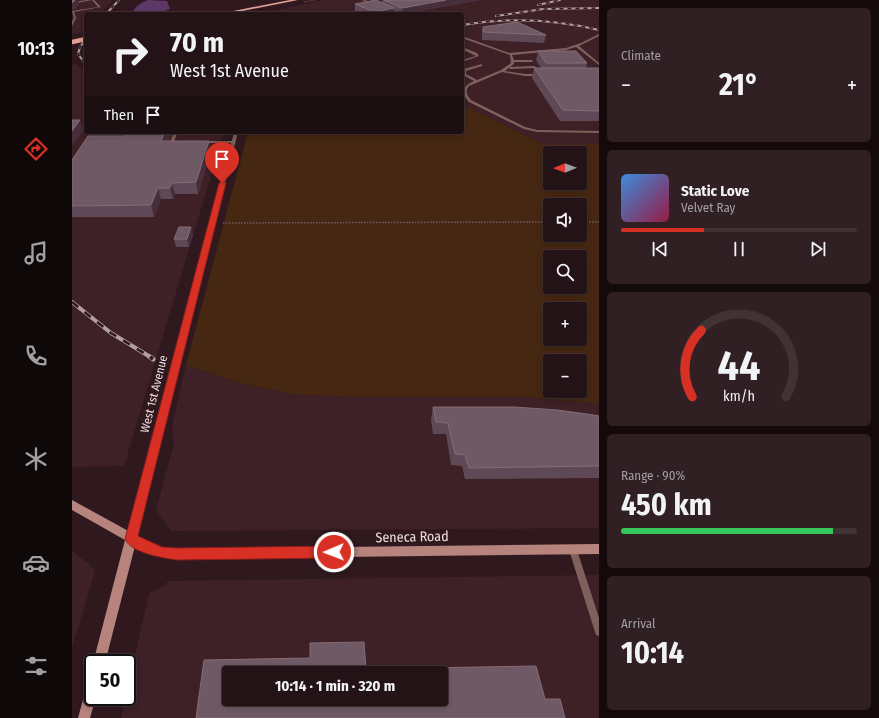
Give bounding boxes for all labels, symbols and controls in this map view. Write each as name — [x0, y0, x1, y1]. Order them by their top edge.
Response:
text: 70 m — [170, 26, 224, 59]
icon: right — [104, 28, 156, 80]
text: 10:13 — [17, 38, 55, 60]
text: Climate — [621, 48, 661, 63]
text: West 1st Avenue — [170, 60, 289, 82]
text: 21° — [719, 67, 759, 103]
text: − — [621, 72, 631, 99]
text: + — [847, 72, 857, 99]
icon: arrive — [142, 104, 164, 126]
text: Then — [104, 106, 134, 124]
icon: directions — [22, 135, 50, 163]
pin — [205, 142, 239, 183]
north arrow — [543, 146, 587, 190]
map controls — [543, 146, 587, 398]
icon: arrive — [211, 148, 233, 170]
text: Static Love — [681, 182, 749, 200]
button: sound — [543, 198, 587, 242]
text: Velvet Ray — [681, 200, 735, 215]
icon: previous — [649, 238, 671, 260]
icon: pause — [728, 238, 750, 260]
icon: next — [807, 238, 829, 260]
icon: music — [22, 239, 50, 267]
button: search — [543, 250, 587, 294]
button: + — [543, 302, 587, 346]
text: 44 — [718, 341, 760, 391]
icon: phone — [22, 342, 50, 370]
street label: West 1st Avenue — [138, 354, 170, 434]
button: − — [543, 354, 587, 398]
text: km/h — [723, 388, 755, 405]
icon: climate — [22, 445, 50, 473]
text: Range · 90% — [621, 468, 685, 483]
text: 450 km — [621, 487, 712, 523]
street label: Seneca Road — [375, 528, 449, 546]
position arrow — [313, 531, 355, 573]
icon: car — [22, 549, 50, 577]
text: Arrival — [621, 616, 655, 631]
text: 10:14 — [621, 635, 684, 671]
icon: filters — [22, 652, 50, 680]
speed limit sign: 50 — [84, 654, 136, 706]
text: 10:14 · 1 min · 320 m — [275, 677, 395, 695]

